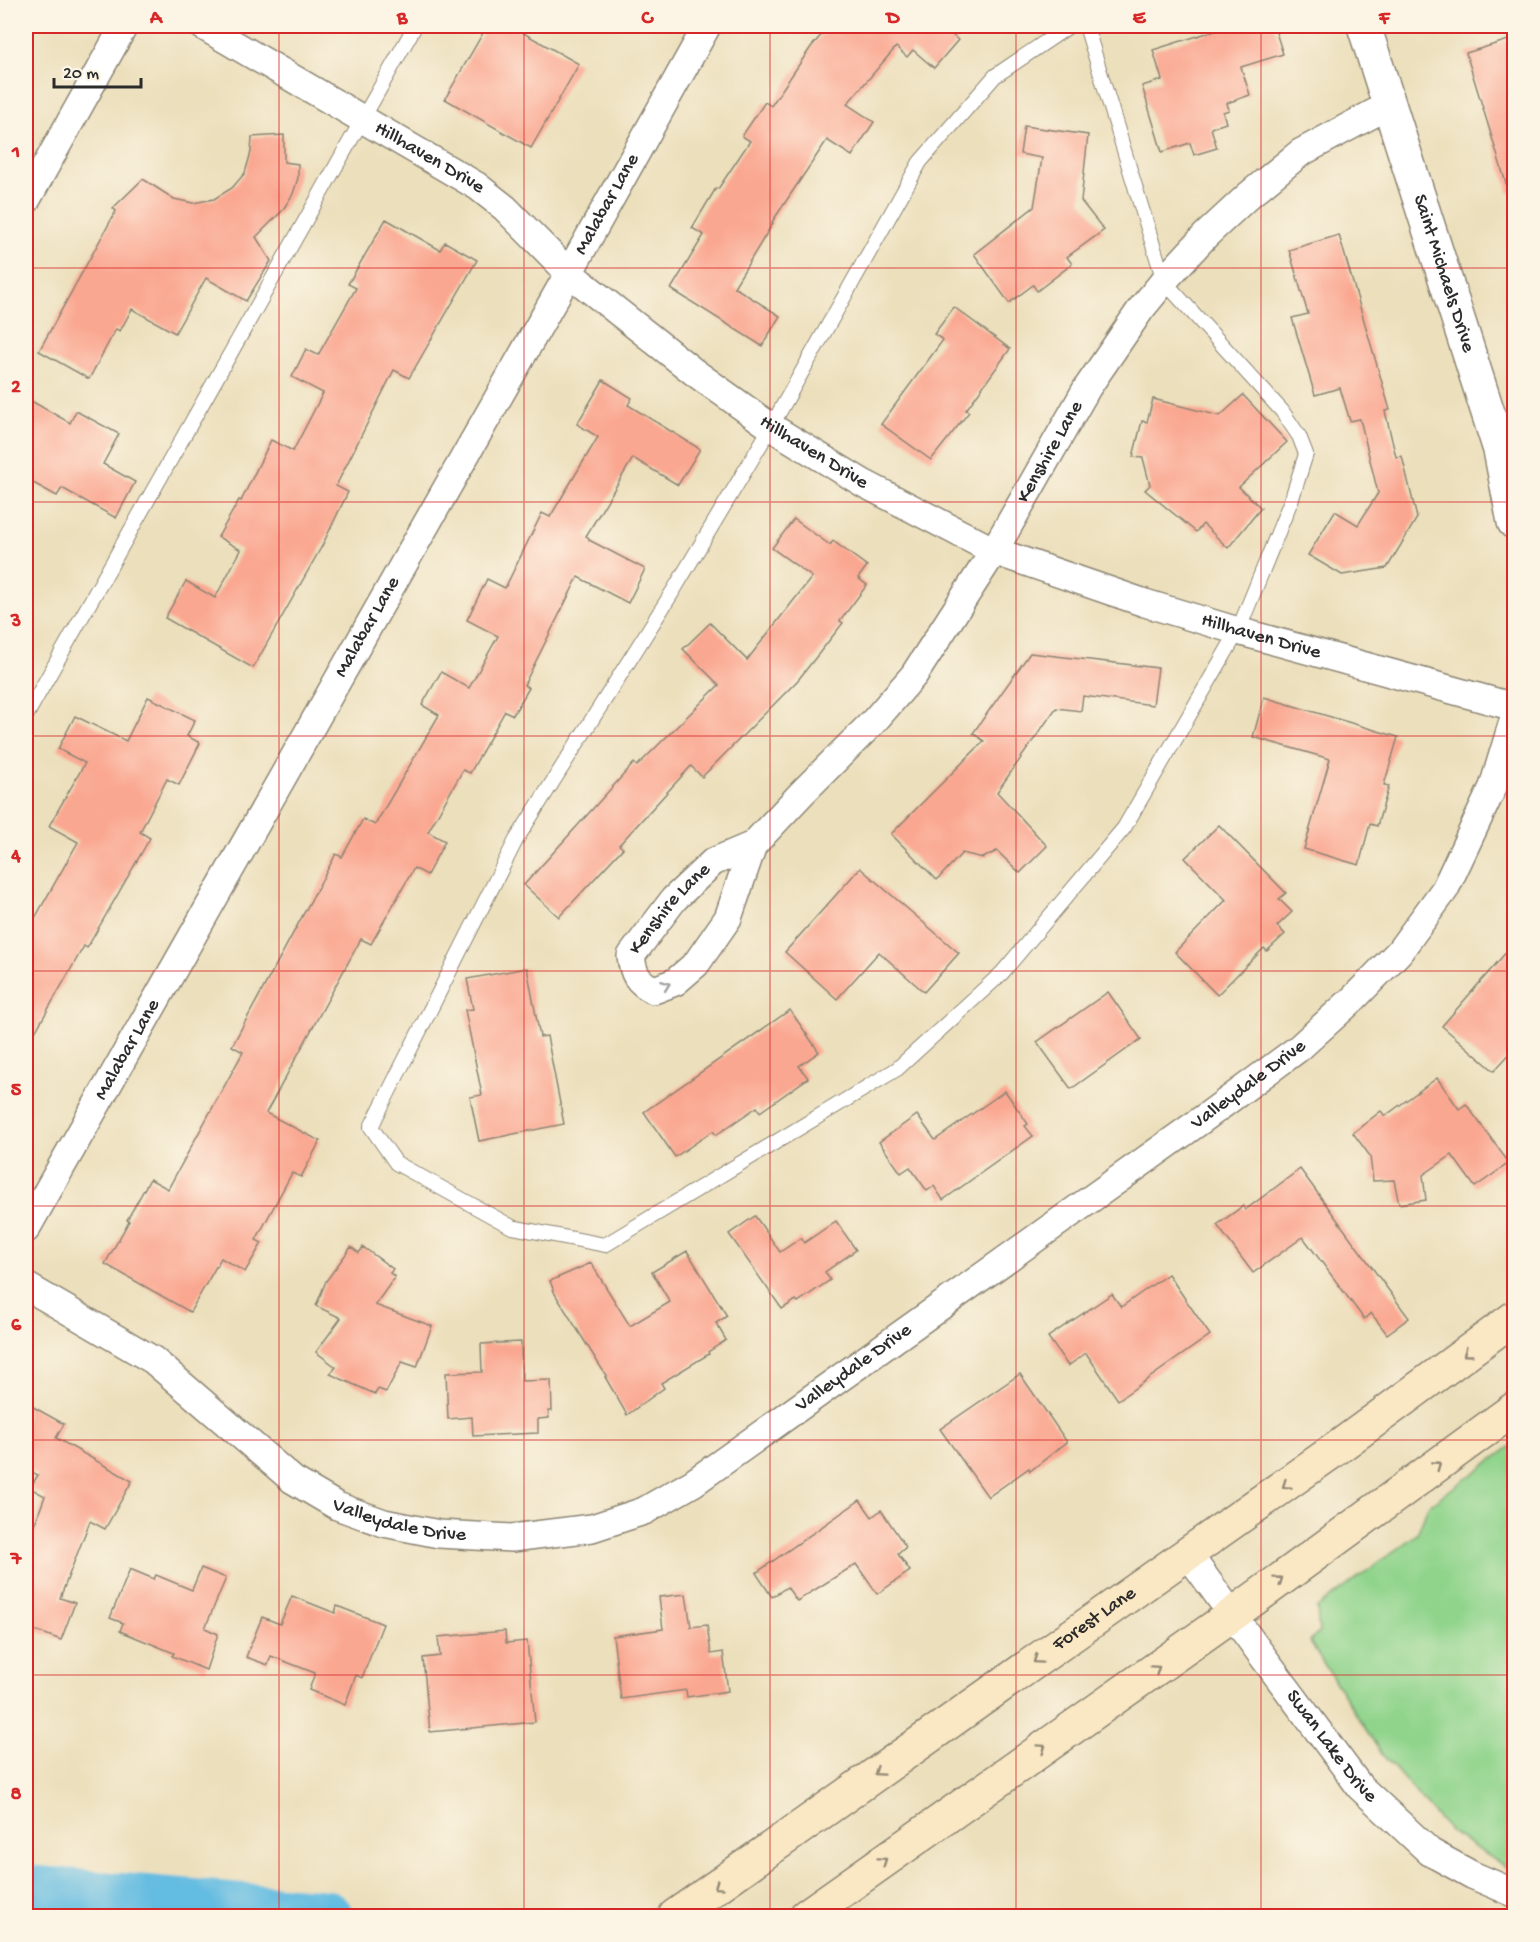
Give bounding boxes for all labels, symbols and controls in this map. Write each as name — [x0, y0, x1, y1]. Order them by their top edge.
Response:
text: A — [149, 8, 164, 31]
text: B — [396, 8, 408, 31]
text: C — [641, 8, 655, 31]
text: D — [884, 8, 900, 31]
text: E — [1133, 8, 1147, 31]
text: F — [1378, 8, 1391, 31]
scale bar — [54, 51, 141, 89]
text: 20 m — [63, 64, 99, 85]
street label: Hillhaven Drive — [370, 117, 490, 199]
text: 1 — [11, 142, 20, 165]
street label: Malabar Lane — [570, 149, 645, 259]
street label: Saint Michaels Drive — [1407, 192, 1480, 356]
text: 2 — [11, 377, 21, 400]
street label: Kenshire Lane — [1012, 397, 1089, 507]
street label: Hillhaven Drive — [755, 411, 873, 495]
street label: Malabar Lane — [330, 572, 406, 682]
street label: Hillhaven Drive — [1198, 609, 1324, 665]
text: 3 — [10, 611, 21, 634]
text: 4 — [10, 846, 21, 869]
street label: Kenshire Lane — [624, 858, 716, 960]
one-way arrow — [660, 980, 671, 992]
street label: Malabar Lane — [90, 995, 166, 1104]
street label: Valleydale Drive — [1186, 1035, 1312, 1136]
text: 5 — [11, 1080, 22, 1103]
text: 6 — [11, 1315, 22, 1338]
street label: Valleydale Drive — [790, 1319, 917, 1418]
one-way arrow — [1463, 1346, 1474, 1357]
one-way arrow — [1430, 1461, 1441, 1472]
one-way arrow — [1281, 1478, 1292, 1489]
street label: Valleydale Drive — [328, 1493, 467, 1547]
text: 7 — [10, 1549, 23, 1572]
one-way arrow — [1273, 1576, 1284, 1587]
street label: Forest Lane — [1048, 1582, 1141, 1657]
one-way arrow — [1033, 1653, 1044, 1664]
one-way arrow — [1149, 1665, 1160, 1676]
street label: Swan Lake Drive — [1280, 1686, 1382, 1808]
one-way arrow — [1036, 1745, 1047, 1756]
one-way arrow — [874, 1765, 885, 1776]
text: 8 — [11, 1784, 22, 1807]
one-way arrow — [877, 1858, 888, 1869]
one-way arrow — [713, 1879, 724, 1890]

